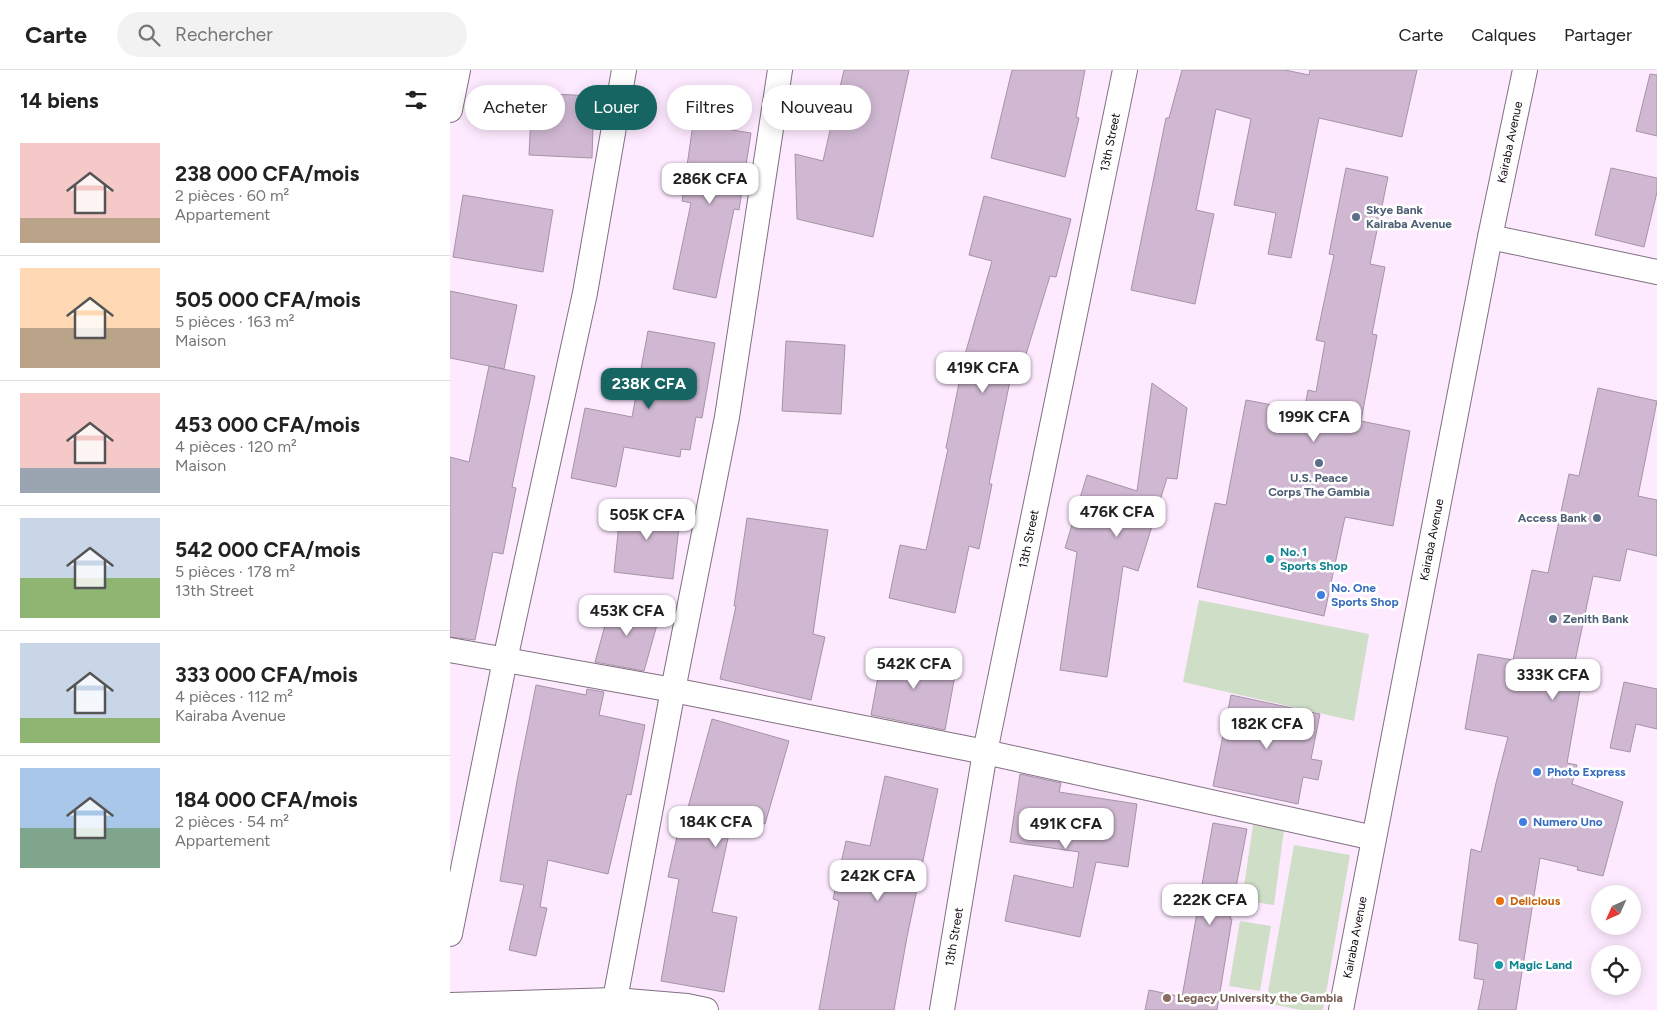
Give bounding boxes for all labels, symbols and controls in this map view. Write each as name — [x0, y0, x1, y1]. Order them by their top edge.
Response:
search box — [117, 12, 467, 57]
text: Carte — [25, 20, 87, 49]
icon: search — [135, 21, 163, 49]
text: Rechercher — [175, 23, 273, 46]
text: Carte — [1398, 24, 1443, 46]
text: Calques — [1471, 24, 1536, 46]
text: Partager — [1564, 24, 1632, 46]
chip: Acheter — [465, 85, 565, 130]
chip: Louer — [575, 85, 657, 130]
chip: Filtres — [667, 85, 752, 130]
chip: Nouveau — [762, 85, 871, 130]
icon: filters — [402, 86, 430, 114]
text: 14 biens — [20, 88, 99, 113]
street label: Kairaba Avenue — [1494, 100, 1525, 184]
street label: 13th Street — [1097, 111, 1123, 173]
text: 238 000 CFA/mois — [175, 161, 359, 186]
pin: 286K CFA — [658, 162, 762, 205]
icon: home — [60, 163, 120, 223]
text: 286K CFA — [673, 169, 747, 188]
text: 2 pièces · 60 m² — [175, 186, 289, 205]
place label: Skye Bank Kairaba Avenue — [1366, 203, 1452, 231]
text: Appartement — [175, 205, 270, 224]
marker: Skye Bank Kairaba Avenue — [1350, 211, 1362, 223]
text: 505 000 CFA/mois — [175, 287, 361, 312]
icon: home — [60, 288, 120, 348]
text: 5 pièces · 163 m² — [175, 312, 295, 331]
text: Maison — [175, 331, 226, 350]
pin: 419K CFA — [931, 352, 1035, 394]
text: 419K CFA — [947, 358, 1019, 377]
pin: 238K CFA — [597, 368, 701, 410]
text: 238K CFA — [612, 374, 686, 393]
pin: 199K CFA — [1262, 400, 1366, 443]
text: 199K CFA — [1278, 407, 1350, 426]
text: 453 000 CFA/mois — [175, 412, 360, 437]
icon: home — [60, 413, 120, 473]
text: 4 pièces · 120 m² — [175, 437, 297, 456]
text: Maison — [175, 456, 226, 475]
marker: U.S. Peace Corps The Gambia — [1313, 457, 1325, 469]
place label: U.S. Peace Corps The Gambia — [1268, 471, 1370, 499]
pin: 476K CFA — [1065, 496, 1169, 538]
street label: Kairaba Avenue — [1417, 497, 1446, 582]
pin: 505K CFA — [595, 498, 699, 541]
text: 476K CFA — [1080, 502, 1154, 521]
text: 505K CFA — [609, 505, 685, 524]
street label: 13th Street — [1016, 508, 1042, 569]
place label: Access Bank — [1518, 511, 1588, 525]
marker: Access Bank — [1591, 512, 1603, 524]
text: 542 000 CFA/mois — [175, 537, 360, 562]
icon: home — [60, 538, 120, 598]
place label: No. 1 Sports Shop — [1280, 545, 1348, 573]
marker: No. 1 Sports Shop — [1264, 553, 1276, 565]
text: 5 pièces · 178 m² — [175, 562, 295, 581]
text: 13th Street — [175, 581, 254, 600]
place label: No. One Sports Shop — [1331, 581, 1399, 609]
marker: No. One Sports Shop — [1315, 589, 1327, 601]
pin: 453K CFA — [575, 594, 679, 637]
text: 453K CFA — [590, 601, 664, 620]
place label: Zenith Bank — [1563, 612, 1629, 626]
marker: Zenith Bank — [1547, 613, 1559, 625]
pin: 542K CFA — [862, 648, 966, 690]
text: 542K CFA — [876, 654, 952, 673]
pin: 333K CFA — [1501, 658, 1605, 701]
text: 333 000 CFA/mois — [175, 662, 358, 687]
icon: home — [60, 663, 120, 723]
text: 333K CFA — [1516, 665, 1590, 684]
text: 4 pièces · 112 m² — [175, 687, 293, 706]
text: Kairaba Avenue — [175, 706, 286, 725]
pin: 182K CFA — [1215, 708, 1319, 750]
text: 182K CFA — [1231, 714, 1303, 733]
place label: Photo Express — [1547, 765, 1626, 779]
marker: Photo Express — [1531, 766, 1543, 778]
text: 184 000 CFA/mois — [175, 787, 358, 812]
icon: home — [60, 788, 120, 848]
pin: 184K CFA — [664, 806, 768, 848]
pin: 491K CFA — [1014, 808, 1118, 850]
text: 2 pièces · 54 m² — [175, 812, 289, 831]
text: 184K CFA — [679, 812, 753, 831]
text: 491K CFA — [1030, 814, 1102, 833]
place label: Numero Uno — [1533, 815, 1603, 829]
marker: Numero Uno — [1517, 816, 1529, 828]
text: Appartement — [175, 831, 270, 850]
pin: 242K CFA — [826, 860, 930, 902]
text: 242K CFA — [840, 866, 916, 885]
pin: 222K CFA — [1158, 884, 1262, 926]
north arrow — [1591, 885, 1641, 935]
map controls — [1591, 885, 1641, 995]
text: 222K CFA — [1173, 890, 1247, 909]
place label: Delicious — [1510, 894, 1561, 908]
street label: Kairaba Avenue — [1340, 895, 1370, 979]
marker: Delicious — [1494, 895, 1506, 907]
street label: 13th Street — [942, 906, 966, 967]
button: locate — [1591, 945, 1641, 995]
place label: Magic Land — [1509, 958, 1572, 972]
marker: Magic Land — [1493, 959, 1505, 971]
place label: Legacy University the Gambia — [1177, 991, 1343, 1005]
marker: Legacy University the Gambia — [1161, 992, 1173, 1004]

